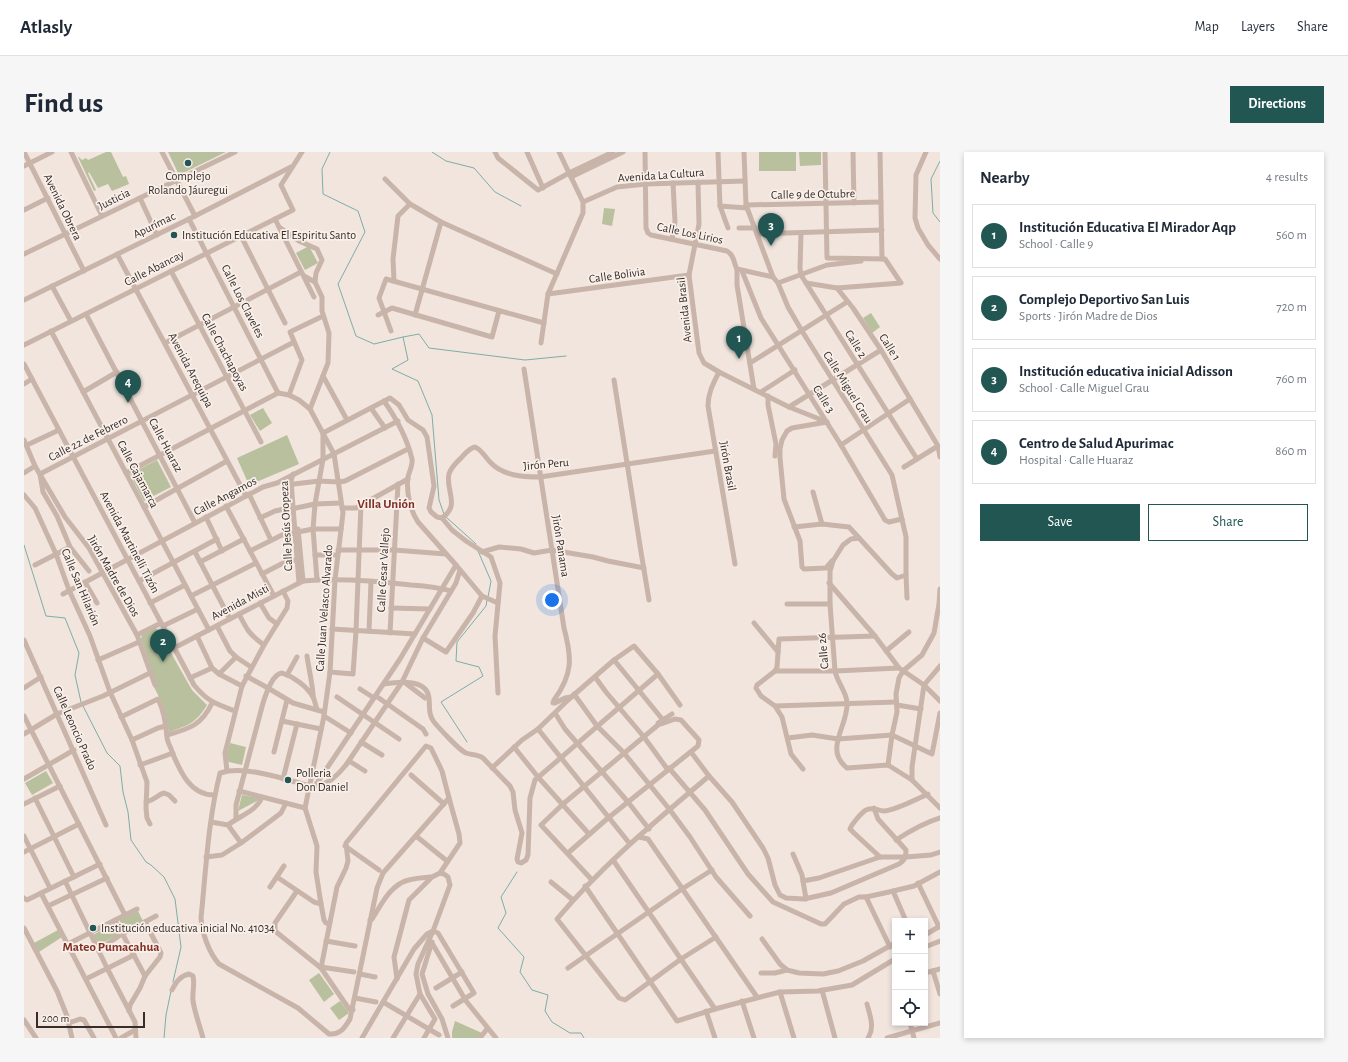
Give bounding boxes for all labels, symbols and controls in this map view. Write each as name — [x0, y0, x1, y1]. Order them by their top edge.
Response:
text: Atlasly — [20, 18, 72, 37]
text: Map — [1194, 20, 1219, 34]
text: Layers — [1241, 20, 1275, 34]
text: Share — [1297, 20, 1328, 34]
button: Directions — [1230, 86, 1324, 123]
text: Find us — [24, 90, 103, 118]
marker: Complejo Rolando Jáuregui — [183, 158, 193, 168]
street label: Avenida La Cultura — [617, 166, 705, 184]
text: Nearby — [980, 169, 1030, 186]
place label: Complejo Rolando Jáuregui — [148, 170, 228, 196]
text: 4 results — [1266, 171, 1308, 184]
street label: Avenida Obrera — [42, 172, 84, 243]
street label: Justicia — [96, 186, 132, 212]
street label: Calle 9 de Octubre — [771, 187, 855, 201]
street label: Apurímac — [131, 210, 177, 240]
pin: 3 — [758, 213, 784, 246]
street label: Calle Los Lirios — [656, 220, 724, 246]
text: Institución Educativa El Mirador Aqp — [1019, 220, 1236, 235]
place label: Institución Educativa El Espiritu Santo — [182, 229, 356, 241]
text: 1 — [992, 229, 996, 242]
text: 560 m — [1276, 229, 1307, 242]
marker: Institución Educativa El Espiritu Santo — [169, 230, 179, 240]
text: School · Calle 9 — [1019, 238, 1093, 251]
street label: Calle Abancay — [122, 248, 186, 289]
street label: Calle Los Claveles — [219, 262, 267, 340]
street label: Calle Bolivia — [588, 265, 646, 285]
street label: Avenida Brasil — [675, 277, 693, 343]
text: Complejo Deportivo San Luis — [1019, 292, 1190, 307]
text: 2 — [991, 301, 997, 314]
text: 720 m — [1276, 301, 1307, 314]
text: Sports · Jirón Madre de Dios — [1019, 310, 1158, 323]
street label: Calle Chachapoyas — [199, 311, 251, 393]
pin: 1 — [726, 326, 752, 359]
street label: Calle 2 — [843, 328, 870, 361]
street label: Avenida Arequipa — [166, 331, 216, 410]
street label: Calle 1 — [877, 331, 903, 363]
street label: Calle Miguel Grau — [821, 349, 875, 425]
text: Institución educativa inicial Adisson — [1019, 364, 1233, 379]
pin: 4 — [115, 370, 141, 403]
text: 3 — [991, 373, 997, 386]
text: 760 m — [1276, 373, 1307, 386]
text: School · Calle Miguel Grau — [1019, 382, 1149, 395]
street label: Calle 3 — [811, 383, 837, 415]
street label: Calle 22 de Febrero — [46, 413, 130, 463]
street label: Calle Huaraz — [147, 416, 185, 474]
text: Centro de Salud Apurimac — [1019, 436, 1174, 451]
street label: Calle Cajamarca — [114, 438, 161, 511]
street label: Jirón Brasil — [718, 440, 738, 492]
text: 4 — [991, 445, 997, 458]
text: 860 m — [1275, 445, 1307, 458]
text: Hospital · Calle Huaraz — [1019, 454, 1133, 467]
street label: Jirón Peru — [523, 456, 569, 472]
street label: Calle Angamos — [192, 474, 258, 518]
street label: Calle Jesús Oropeza — [278, 480, 294, 572]
street label: Avenida Martinelli Tizón — [98, 489, 162, 595]
district label: Villa Unión — [357, 498, 415, 511]
button: Save — [980, 504, 1140, 541]
button: Share — [1148, 504, 1308, 541]
street label: Jirón Panama — [550, 514, 572, 578]
street label: Calle Cesar Vallejo — [375, 527, 392, 613]
street label: Jirón Madre de Dios — [86, 533, 142, 619]
street label: Calle Juan Velasco Alvarado — [314, 544, 334, 672]
street label: Calle San Hilarión — [59, 547, 103, 627]
street label: Avenida Misti — [209, 582, 271, 622]
your location — [542, 590, 562, 610]
pin: 2 — [150, 629, 176, 662]
street label: Calle 26 — [815, 632, 831, 670]
street label: Calle Leoncio Prado — [51, 684, 99, 772]
place label: Polleria Don Daniel — [296, 767, 348, 793]
marker: Polleria Don Daniel — [283, 775, 293, 785]
map controls — [892, 918, 928, 1026]
button: + — [892, 918, 928, 954]
place label: Institución educativa inicial No. 41034 — [101, 922, 275, 934]
marker: Institución educativa inicial No. 41034 — [88, 923, 98, 933]
district label: Mateo Pumacahua — [63, 941, 159, 954]
button: − — [892, 954, 928, 990]
button: locate — [892, 990, 928, 1026]
scale bar — [36, 1010, 145, 1029]
text: 200 m — [42, 1013, 69, 1024]

